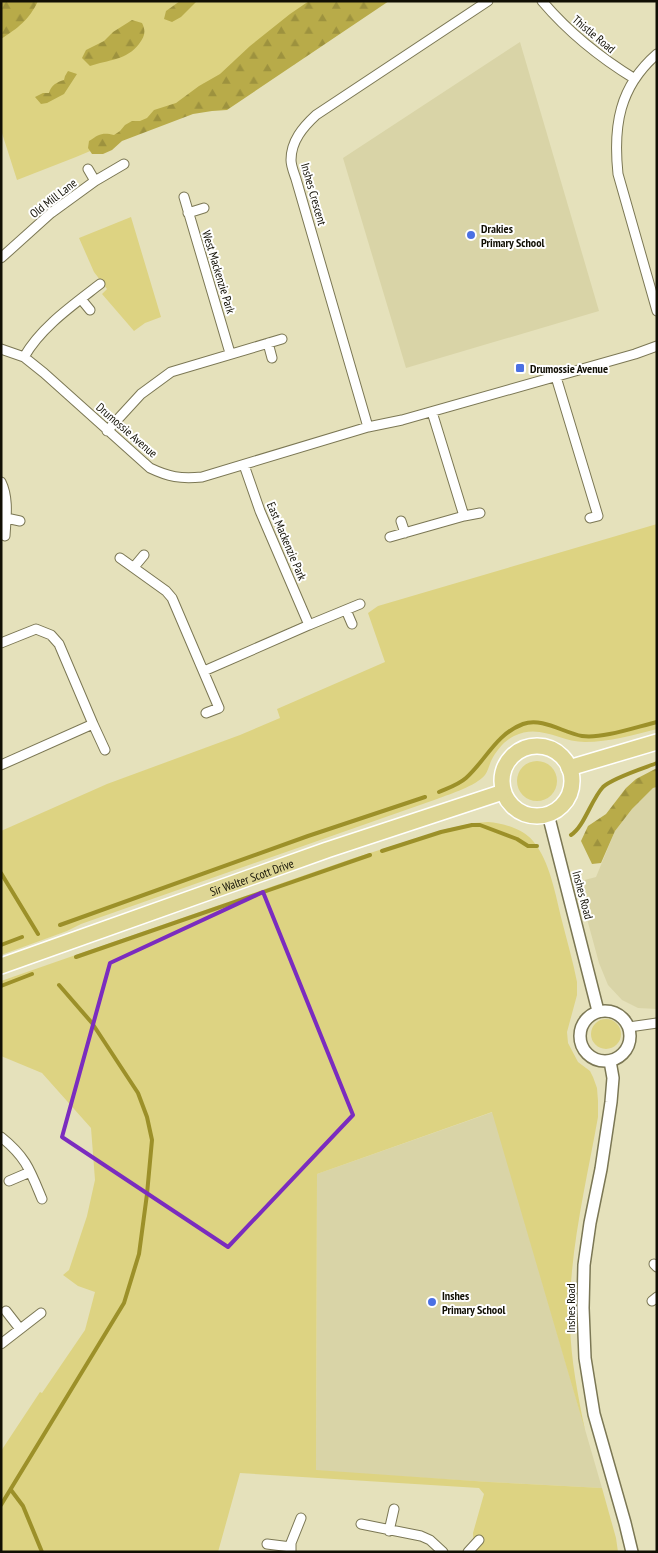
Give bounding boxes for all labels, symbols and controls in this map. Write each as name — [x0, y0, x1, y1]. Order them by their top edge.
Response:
street label: Thistle Road — [570, 12, 618, 56]
street label: Inshes Crescent — [298, 161, 330, 228]
street label: Old Mill Lane — [27, 175, 79, 221]
place label: Drakies Primary School — [481, 221, 545, 250]
street label: West Mackenzie Park — [199, 229, 239, 316]
marker: Drakies Primary School — [465, 229, 477, 241]
place label: Drumossie Avenue — [530, 361, 608, 376]
marker: Drumossie Avenue — [514, 362, 526, 374]
street label: Drumossie Avenue — [93, 399, 161, 461]
street label: East Mackenzie Park — [264, 500, 310, 583]
street label: Sir Walter Scott Drive — [208, 855, 296, 899]
street label: Inshes Road — [569, 869, 597, 921]
street label: Inshes Road — [563, 1283, 578, 1333]
place label: Inshes Primary School — [442, 1288, 506, 1317]
marker: Inshes Primary School — [426, 1296, 438, 1308]

